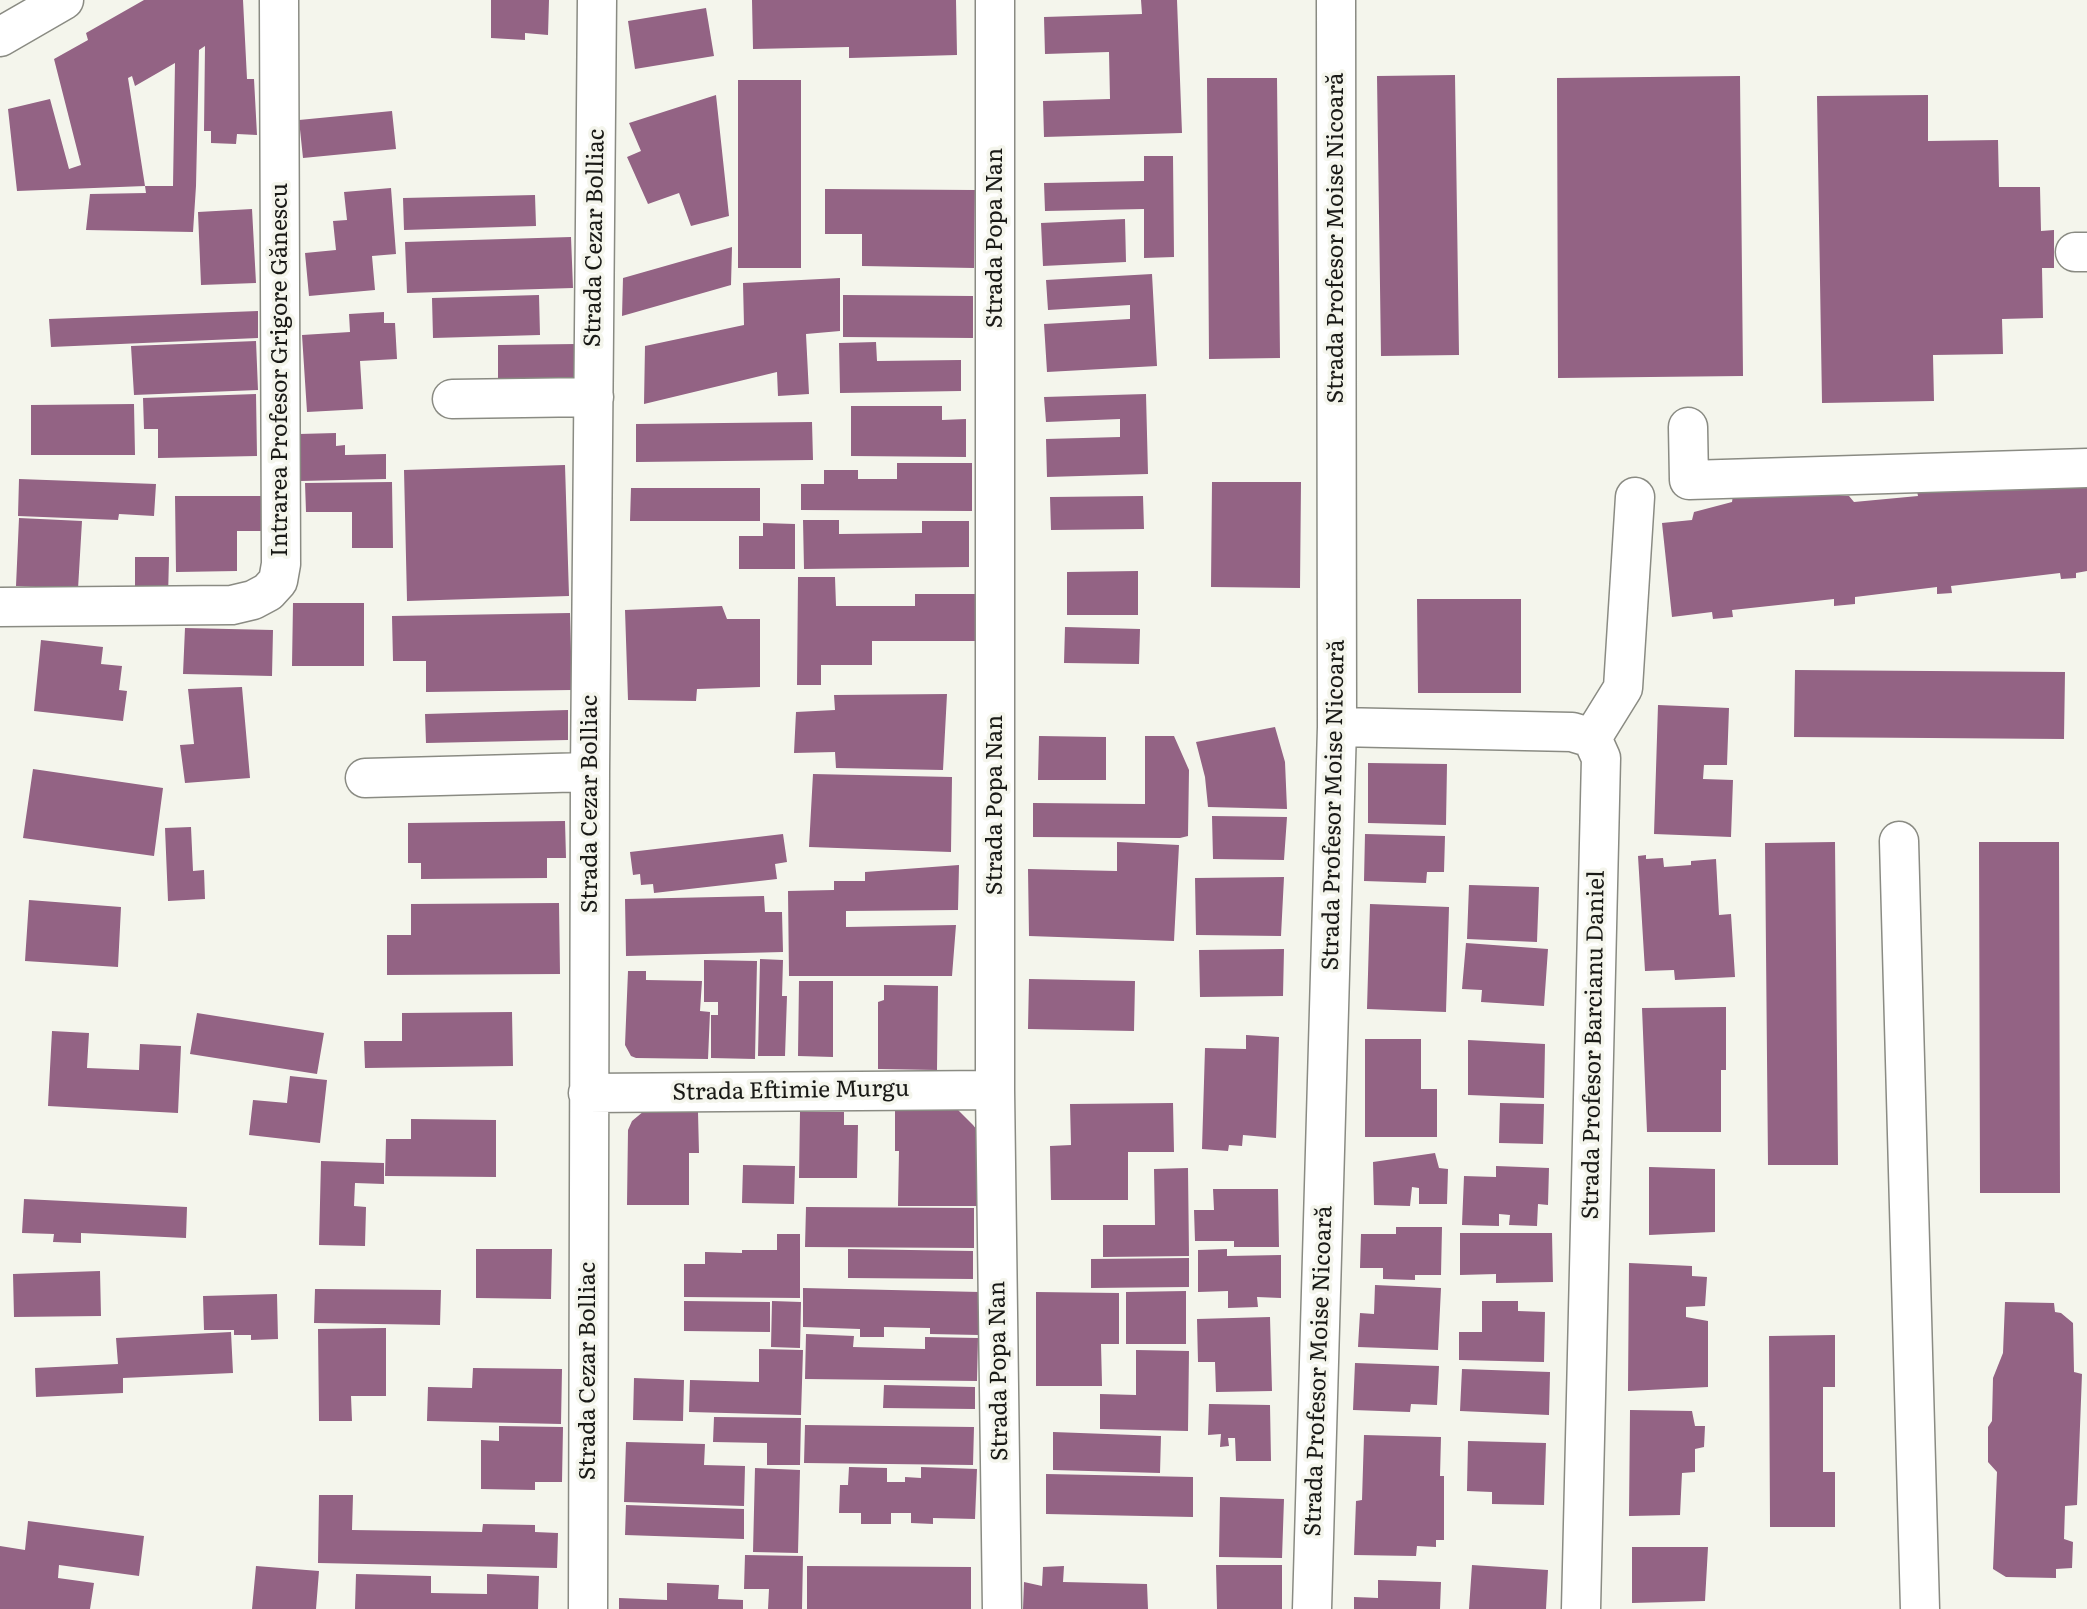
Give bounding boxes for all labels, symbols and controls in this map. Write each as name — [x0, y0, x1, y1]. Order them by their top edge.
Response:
street label: Strada Profesor Moise Nicoară — [1322, 72, 1350, 404]
street label: Strada Cezar Bolliac — [579, 129, 611, 347]
street label: Strada Popa Nan — [981, 148, 1009, 328]
street label: Intrarea Profesor Grigore Gănescu — [266, 183, 294, 557]
street label: Strada Profesor Moise Nicoară — [1317, 639, 1351, 971]
street label: Strada Cezar Bolliac — [576, 695, 604, 913]
street label: Strada Popa Nan — [981, 715, 1009, 895]
street label: Strada Profesor Barcianu Daniel — [1577, 870, 1611, 1220]
street label: Strada Eftimie Murgu — [672, 1075, 910, 1107]
street label: Strada Profesor Moise Nicoară — [1299, 1205, 1339, 1537]
street label: Strada Cezar Bolliac — [574, 1262, 602, 1480]
street label: Strada Popa Nan — [984, 1281, 1014, 1461]

